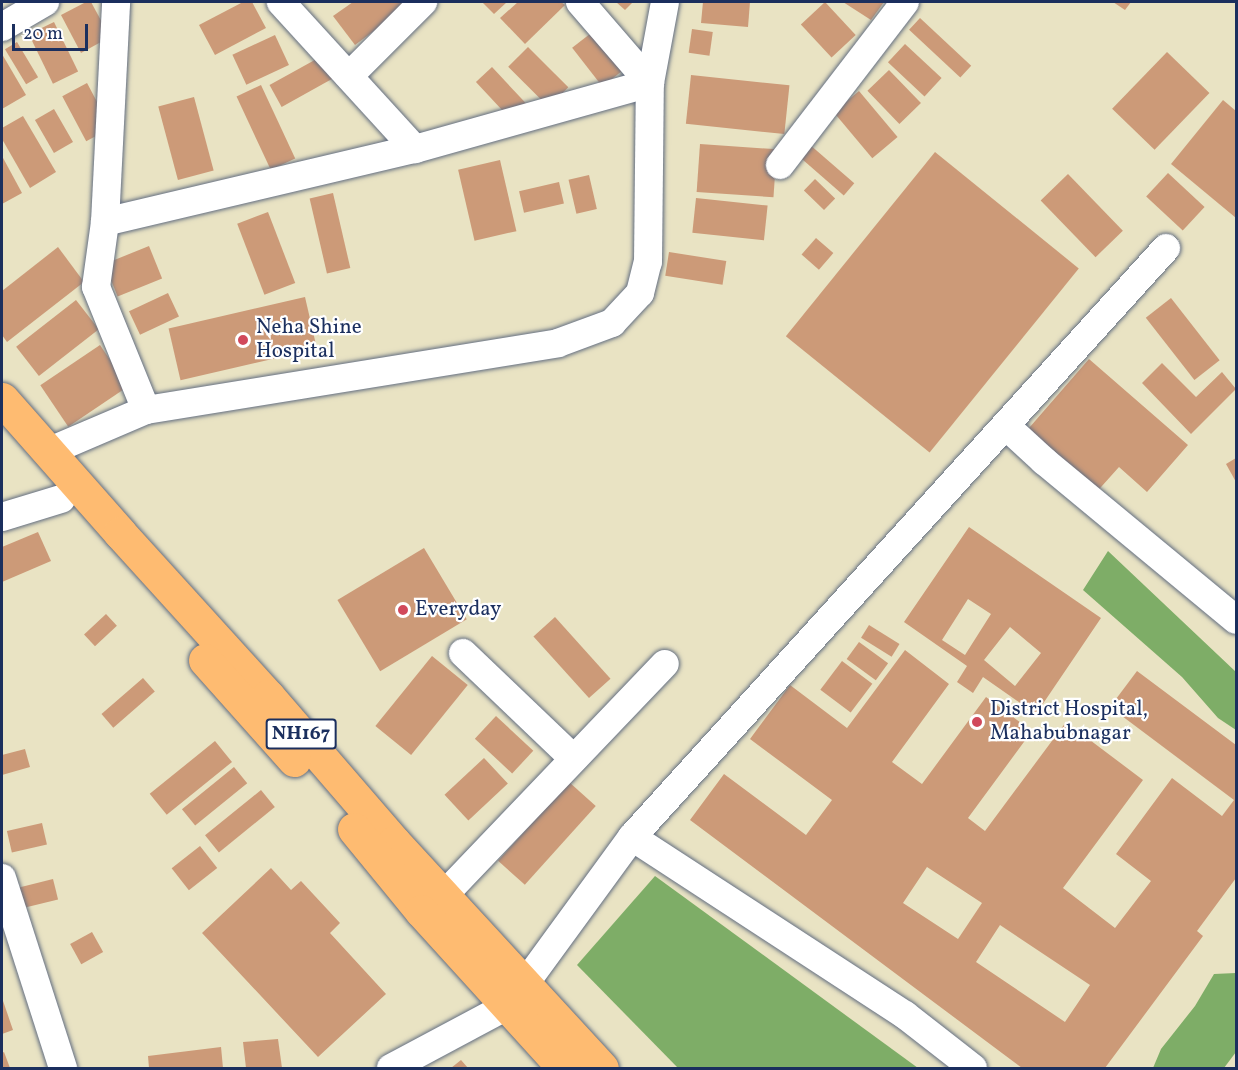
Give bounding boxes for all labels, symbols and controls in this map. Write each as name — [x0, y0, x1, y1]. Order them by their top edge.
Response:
scale bar — [15, 12, 92, 50]
text: 20 m — [23, 22, 63, 47]
place label: Neha Shine Hospital — [256, 315, 362, 365]
marker: Neha Shine Hospital — [234, 331, 252, 349]
place label: Everyday — [415, 597, 501, 623]
marker: Everyday — [396, 603, 410, 617]
place label: District Hospital, Mahabubnagar — [990, 697, 1148, 747]
marker: District Hospital, Mahabubnagar — [968, 713, 986, 731]
road number: NH167 — [265, 717, 337, 751]

